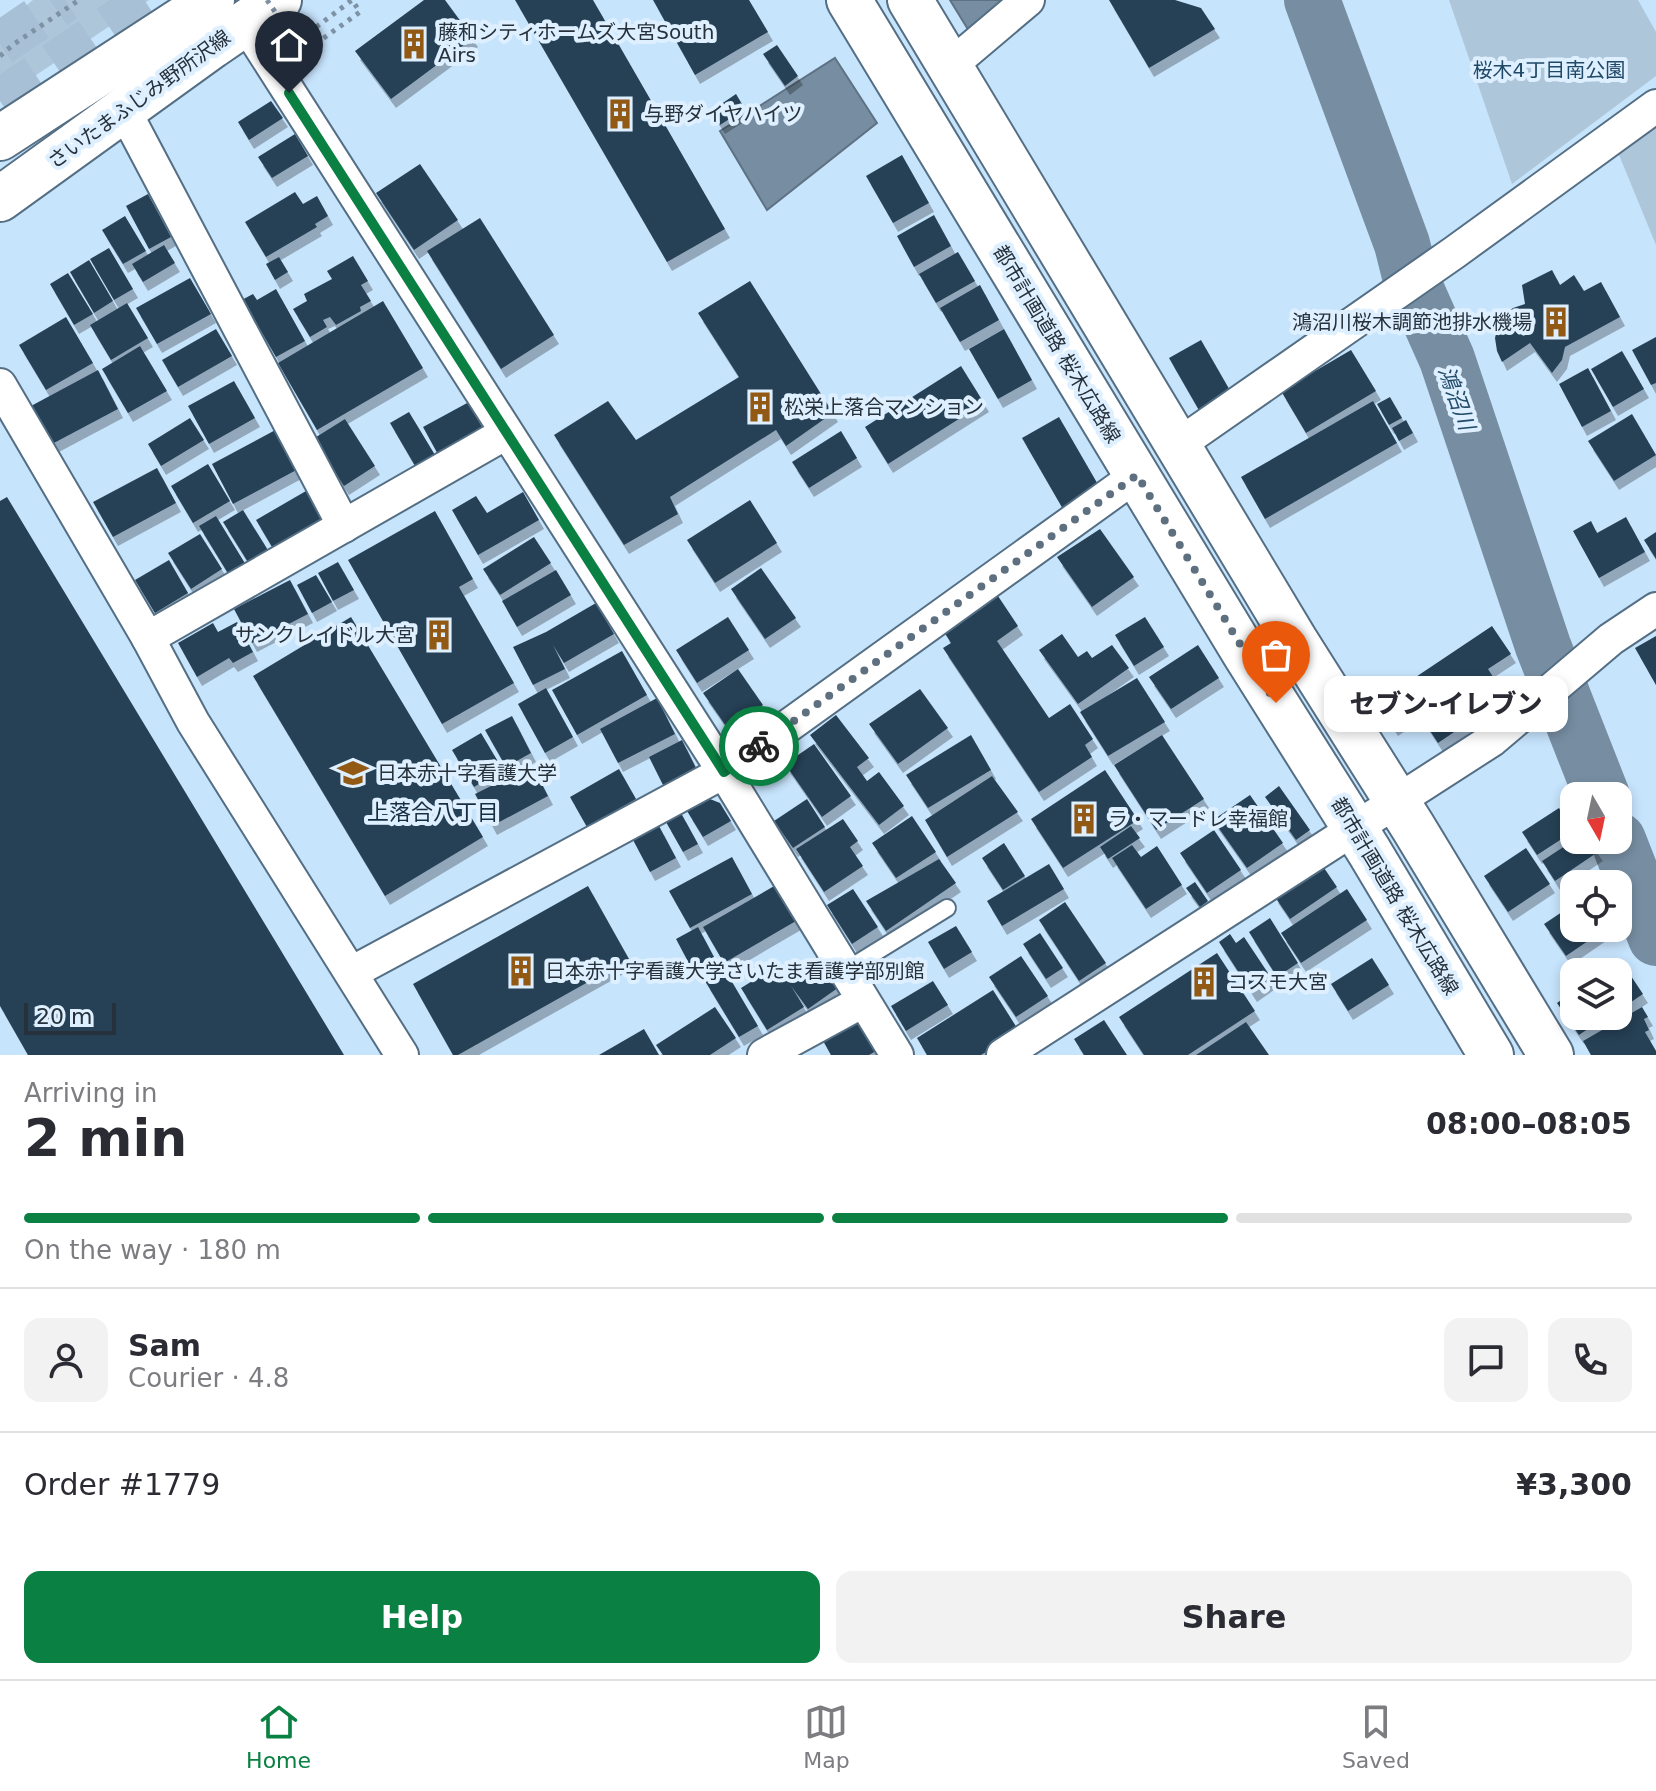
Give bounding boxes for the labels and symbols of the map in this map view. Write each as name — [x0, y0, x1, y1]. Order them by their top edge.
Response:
pin — [255, 11, 323, 93]
place label: 藤和シティホームズ大宮South Airs — [438, 20, 714, 67]
street label: さいたまふじみ野所沢線 — [43, 25, 235, 173]
building icon: 藤和シティホームズ大宮South Airs — [397, 27, 431, 61]
park label: 桜木4丁目南公園 — [1473, 58, 1625, 82]
building icon: 与野ダイヤハイツ — [603, 97, 637, 131]
place label: 与野ダイヤハイツ — [644, 102, 803, 126]
street label: 都市計画道路 桜木広路線 — [988, 241, 1126, 447]
building icon: 鴻沼川桜木調節池排水機場 — [1539, 305, 1573, 339]
place label: 鴻沼川桜木調節池排水機場 — [1292, 310, 1532, 334]
water label: 鴻沼川 — [1433, 363, 1480, 435]
building icon: 松栄上落合マンション — [743, 390, 777, 424]
place label: 松栄上落合マンション — [784, 395, 984, 419]
building icon: サンクレイドル大宮 — [422, 618, 456, 652]
pin — [1242, 621, 1310, 703]
place label: サンクレイドル大宮 — [235, 623, 415, 647]
callout: セブン-イレブン — [1324, 675, 1568, 731]
courier — [719, 706, 799, 786]
school or university icon: 日本赤十字看護大学 — [336, 756, 370, 790]
place label: 日本赤十字看護大学 — [377, 761, 557, 785]
north arrow — [1560, 782, 1632, 854]
street label: 都市計画道路 桜木広路線 — [1326, 793, 1464, 999]
district label: 上落合八丁目 — [367, 800, 499, 825]
building icon: ラ・マードレ幸福館 — [1067, 802, 1101, 836]
place label: ラ・マードレ幸福館 — [1108, 807, 1288, 831]
building icon: 日本赤十字看護大学さいたま看護学部別館 — [504, 954, 538, 988]
place label: 日本赤十字看護大学さいたま看護学部別館 — [545, 959, 924, 983]
building icon: コスモ大宮 — [1187, 965, 1221, 999]
place label: コスモ大宮 — [1228, 970, 1328, 994]
scale bar — [24, 999, 116, 1035]

